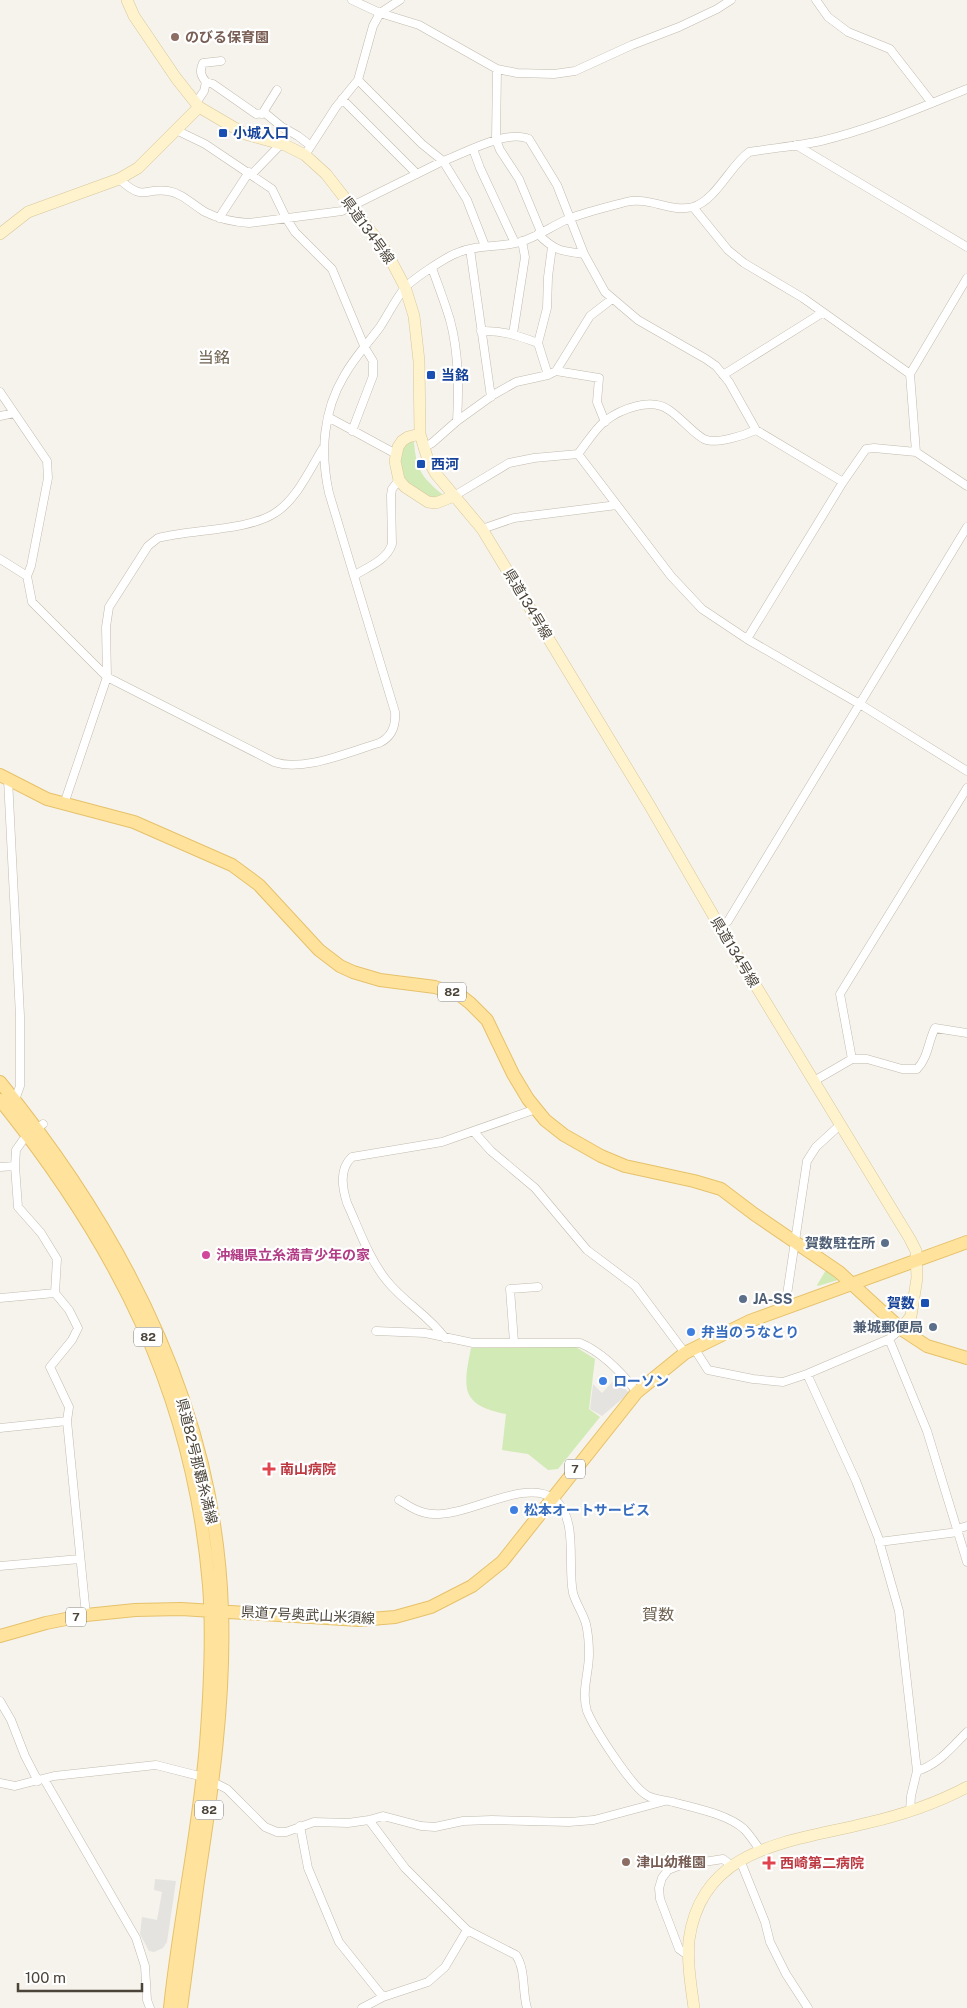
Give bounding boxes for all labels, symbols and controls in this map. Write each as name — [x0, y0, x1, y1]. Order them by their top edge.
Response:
place label: のびる保育園 — [185, 29, 269, 45]
marker: のびる保育園 — [169, 31, 181, 43]
place label: 小城入口 — [233, 125, 289, 141]
marker: 小城入口 — [217, 127, 229, 139]
street label: 県道134号線 — [338, 193, 398, 267]
district label: 当銘 — [198, 348, 230, 367]
place label: 当銘 — [441, 367, 469, 383]
marker: 当銘 — [425, 369, 437, 381]
place label: 西河 — [431, 456, 459, 472]
marker: 西河 — [415, 458, 427, 470]
street label: 県道134号線 — [501, 566, 555, 642]
street label: 県道134号線 — [708, 914, 762, 990]
road number: 82 — [438, 982, 466, 1002]
place label: 賀数駐在所 — [805, 1235, 875, 1251]
marker: 賀数駐在所 — [879, 1237, 891, 1249]
place label: 沖縄県立糸満青少年の家 — [216, 1247, 370, 1263]
marker: 沖縄県立糸満青少年の家 — [200, 1249, 212, 1261]
place label: JA-SS — [753, 1291, 793, 1307]
marker: JA-SS — [737, 1293, 749, 1305]
place label: 賀数 — [887, 1295, 915, 1311]
marker: 賀数 — [919, 1297, 931, 1309]
place label: 兼城郵便局 — [853, 1319, 923, 1335]
marker: 兼城郵便局 — [927, 1321, 939, 1333]
place label: 弁当のうなとり — [701, 1324, 799, 1340]
marker: 弁当のうなとり — [685, 1326, 697, 1338]
road number: 82 — [134, 1328, 162, 1346]
place label: ローソン — [613, 1373, 669, 1389]
marker: ローソン — [597, 1375, 609, 1387]
street label: 県道82号那覇糸満線 — [174, 1396, 220, 1526]
road number: 7 — [565, 1460, 585, 1478]
place label: 南山病院 — [280, 1461, 336, 1477]
marker: 南山病院 — [262, 1462, 276, 1476]
place label: 松本オートサービス — [524, 1502, 650, 1518]
marker: 松本オートサービス — [508, 1504, 520, 1516]
street label: 県道7号奥武山米須線 — [240, 1603, 376, 1627]
district label: 賀数 — [642, 1605, 674, 1624]
road number: 7 — [66, 1608, 86, 1626]
road number: 82 — [195, 1800, 223, 1820]
place label: 津山幼稚園 — [636, 1854, 706, 1870]
place label: 西崎第二病院 — [780, 1855, 864, 1871]
marker: 津山幼稚園 — [620, 1856, 632, 1868]
marker: 西崎第二病院 — [762, 1856, 776, 1870]
scale bar — [18, 1960, 141, 1992]
text: 100 m — [25, 1969, 66, 1986]

